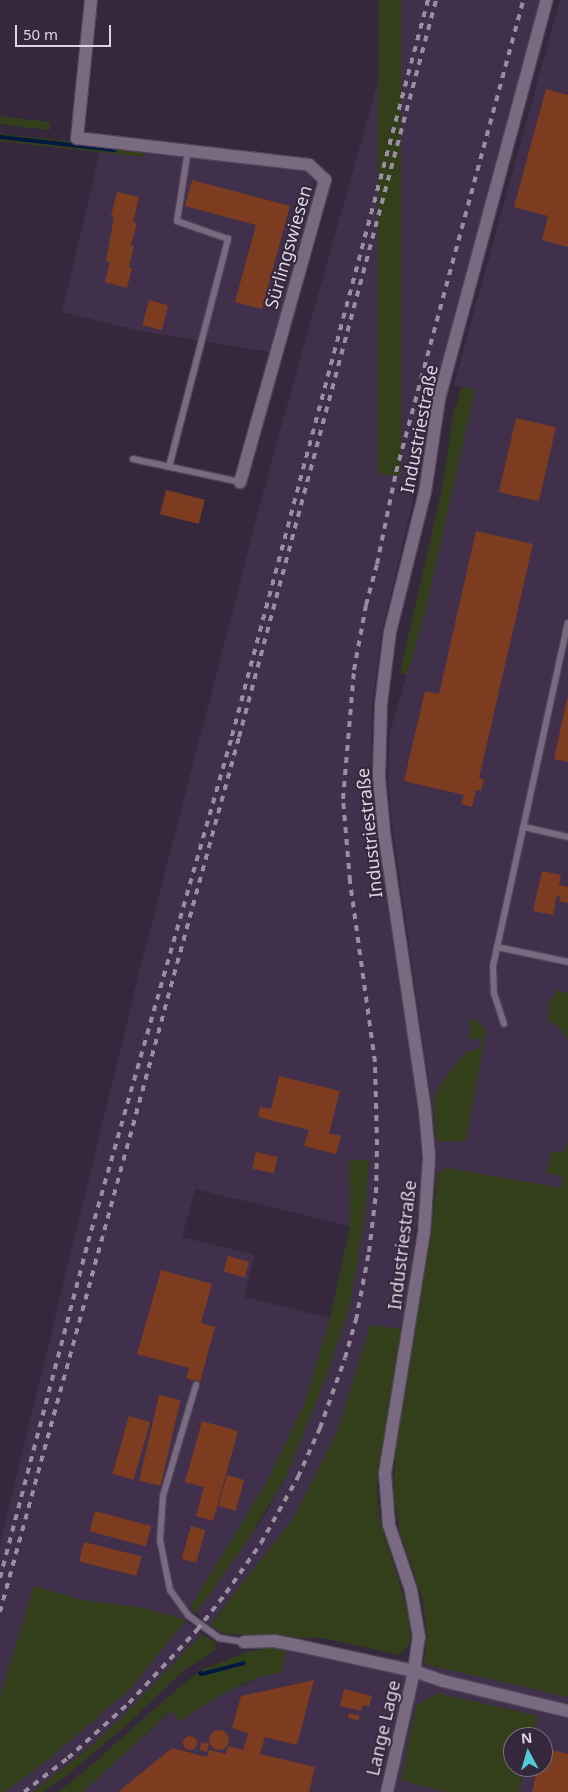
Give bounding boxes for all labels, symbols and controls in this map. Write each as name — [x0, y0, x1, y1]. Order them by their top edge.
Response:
scale bar — [18, 15, 114, 47]
text: 50 m — [23, 24, 58, 44]
street label: Sürlingswiesen — [260, 183, 316, 311]
street label: Industriestraße — [396, 363, 442, 495]
street label: Industriestraße — [351, 767, 387, 899]
street label: Industriestraße — [383, 1179, 421, 1311]
street label: Lange Lage — [362, 1678, 404, 1778]
north arrow — [503, 1727, 553, 1777]
text: N — [520, 1728, 533, 1748]

